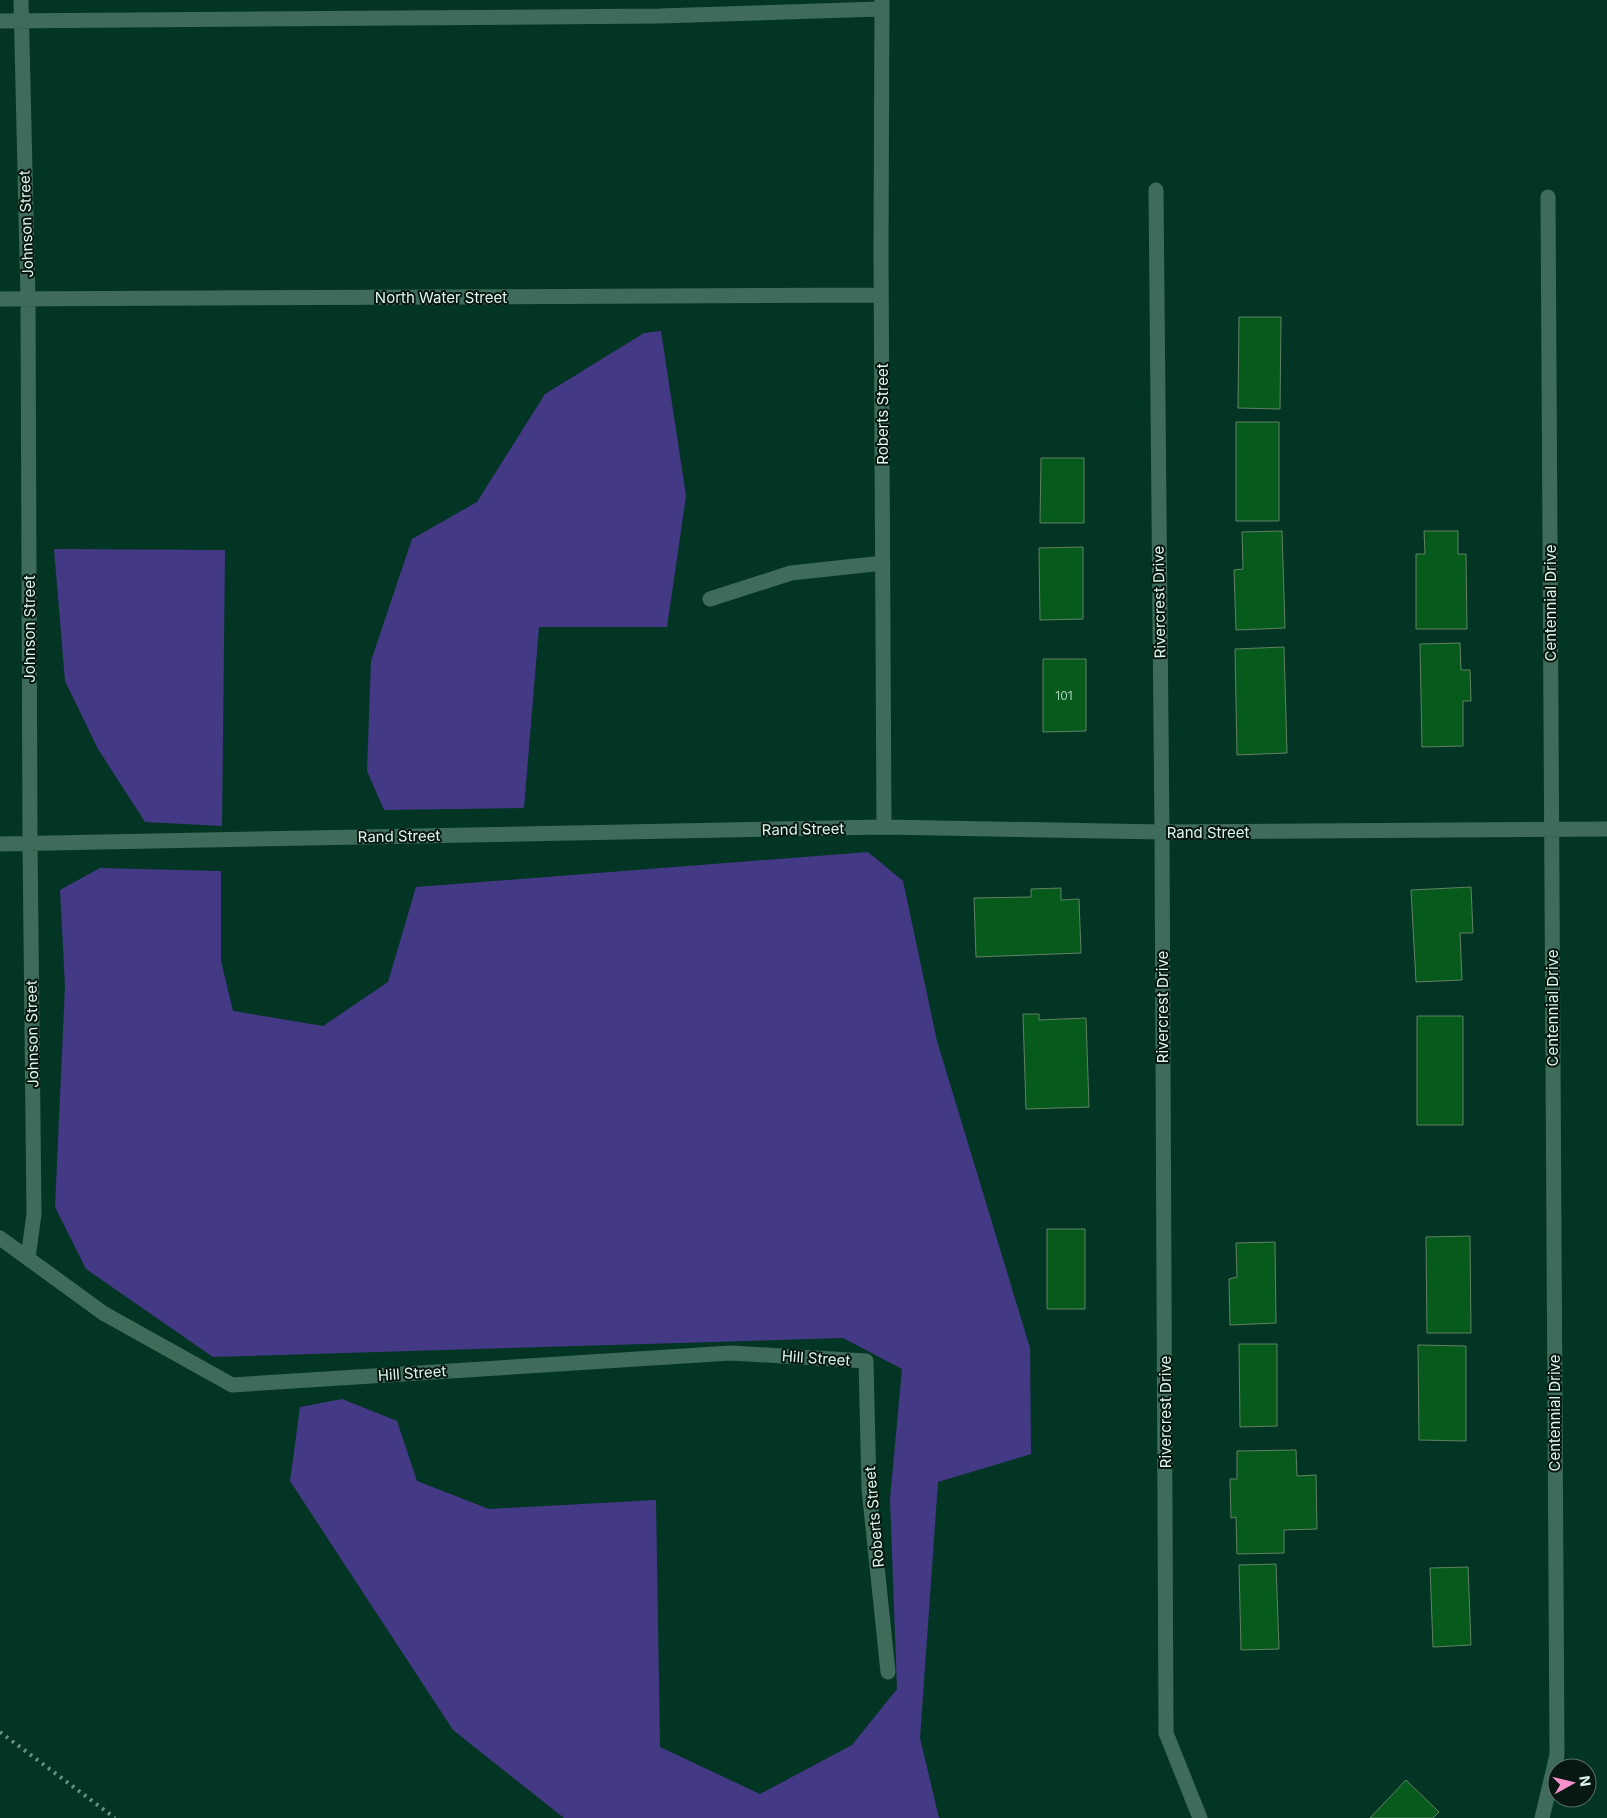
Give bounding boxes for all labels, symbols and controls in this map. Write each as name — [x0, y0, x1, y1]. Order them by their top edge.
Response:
street label: Johnson Street — [15, 170, 37, 278]
street label: North Water Street — [375, 288, 507, 307]
street label: Roberts Street — [873, 363, 892, 465]
street label: Centennial Drive — [1541, 545, 1560, 661]
street label: Rivercrest Drive — [1149, 546, 1169, 658]
street label: Johnson Street — [20, 575, 39, 683]
house number: 101 — [1055, 688, 1073, 703]
street label: Rand Street — [762, 819, 845, 839]
street label: Rand Street — [1167, 823, 1249, 842]
street label: Rand Street — [358, 826, 441, 846]
street label: Centennial Drive — [1543, 950, 1562, 1066]
street label: Rivercrest Drive — [1153, 951, 1172, 1063]
street label: Johnson Street — [22, 980, 42, 1088]
street label: Hill Street — [781, 1346, 851, 1370]
street label: Centennial Drive — [1545, 1355, 1564, 1471]
street label: Rivercrest Drive — [1156, 1356, 1175, 1468]
street label: Hill Street — [377, 1361, 447, 1385]
street label: Roberts Street — [860, 1466, 888, 1568]
north arrow — [1547, 1758, 1597, 1808]
text: N — [1576, 1775, 1595, 1788]

